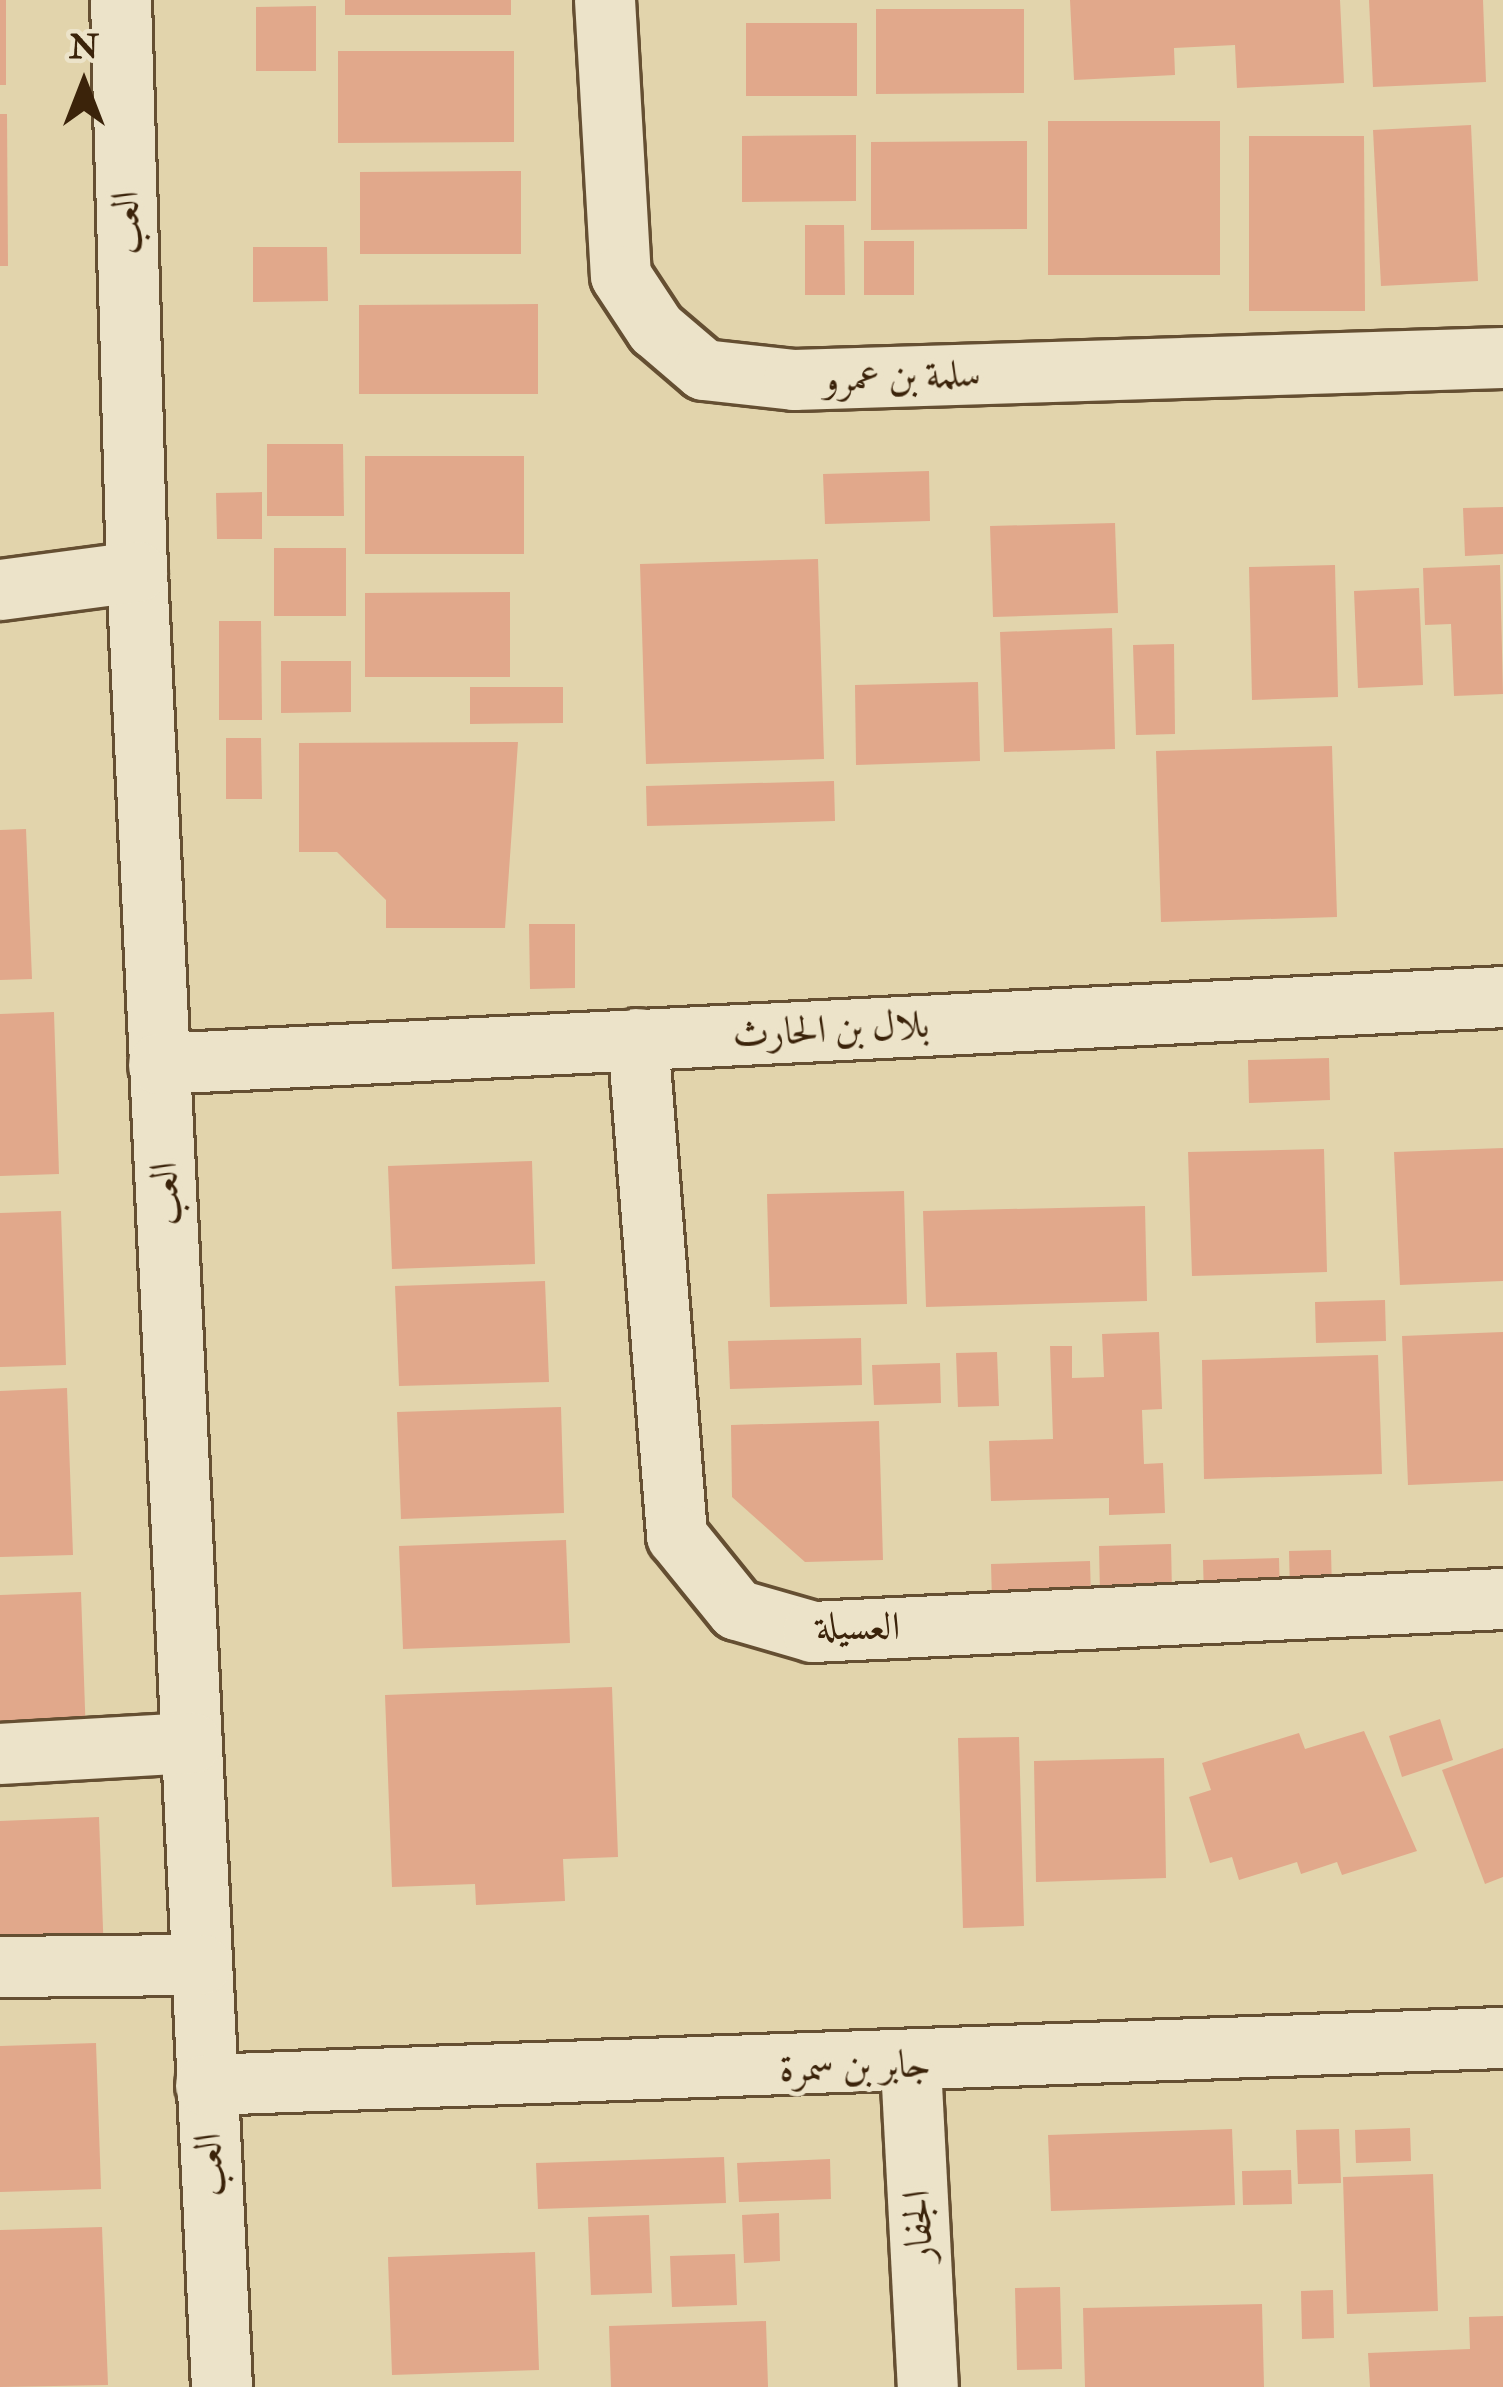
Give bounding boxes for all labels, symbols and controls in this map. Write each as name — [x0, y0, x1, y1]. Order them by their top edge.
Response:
north arrow — [24, 24, 144, 144]
text: N — [69, 27, 99, 68]
street label: العب — [102, 190, 152, 256]
street label: سلمة بن عمرو — [823, 351, 981, 403]
street label: بلال بن الحارث — [731, 1001, 931, 1059]
street label: العب — [141, 1161, 191, 1227]
street label: العسيلة — [816, 1604, 900, 1650]
street label: جابر بن سمرة — [778, 2041, 932, 2093]
street label: العب — [185, 2132, 235, 2198]
street label: الجفار — [894, 2189, 944, 2263]

